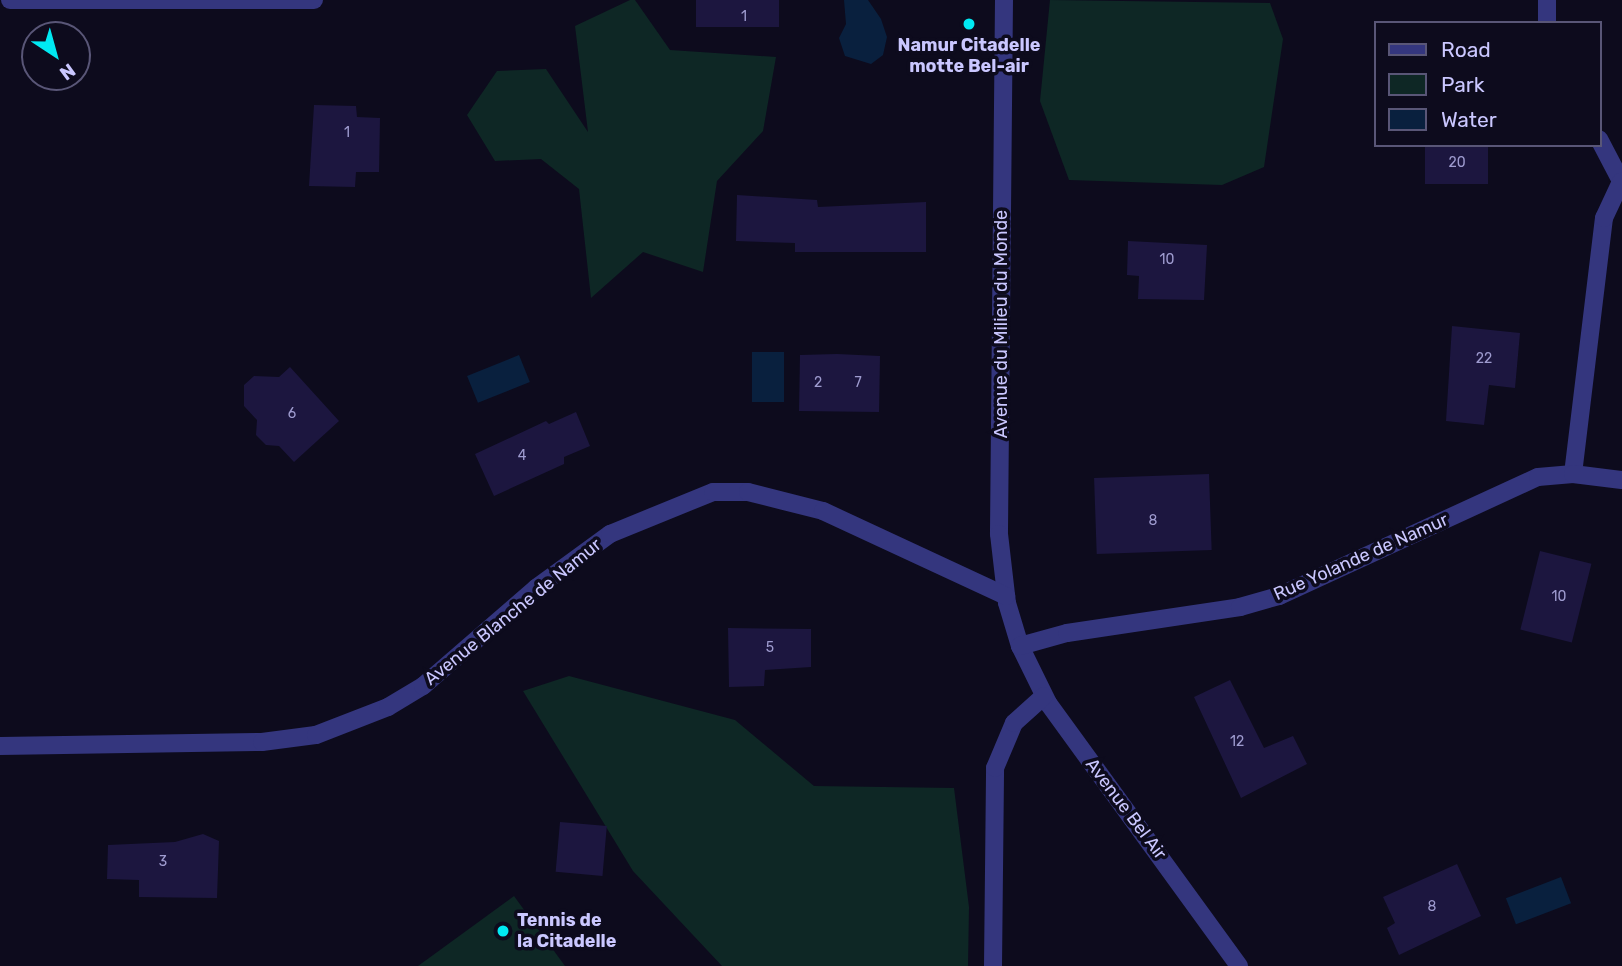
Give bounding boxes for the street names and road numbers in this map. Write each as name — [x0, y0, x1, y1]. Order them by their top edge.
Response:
street label: Avenue du Milieu du Monde — [990, 210, 1012, 438]
street label: Rue Yolande de Namur — [1270, 509, 1452, 605]
street label: Avenue Blanche de Namur — [420, 534, 606, 690]
street label: Avenue Bel Air — [1081, 754, 1171, 864]

